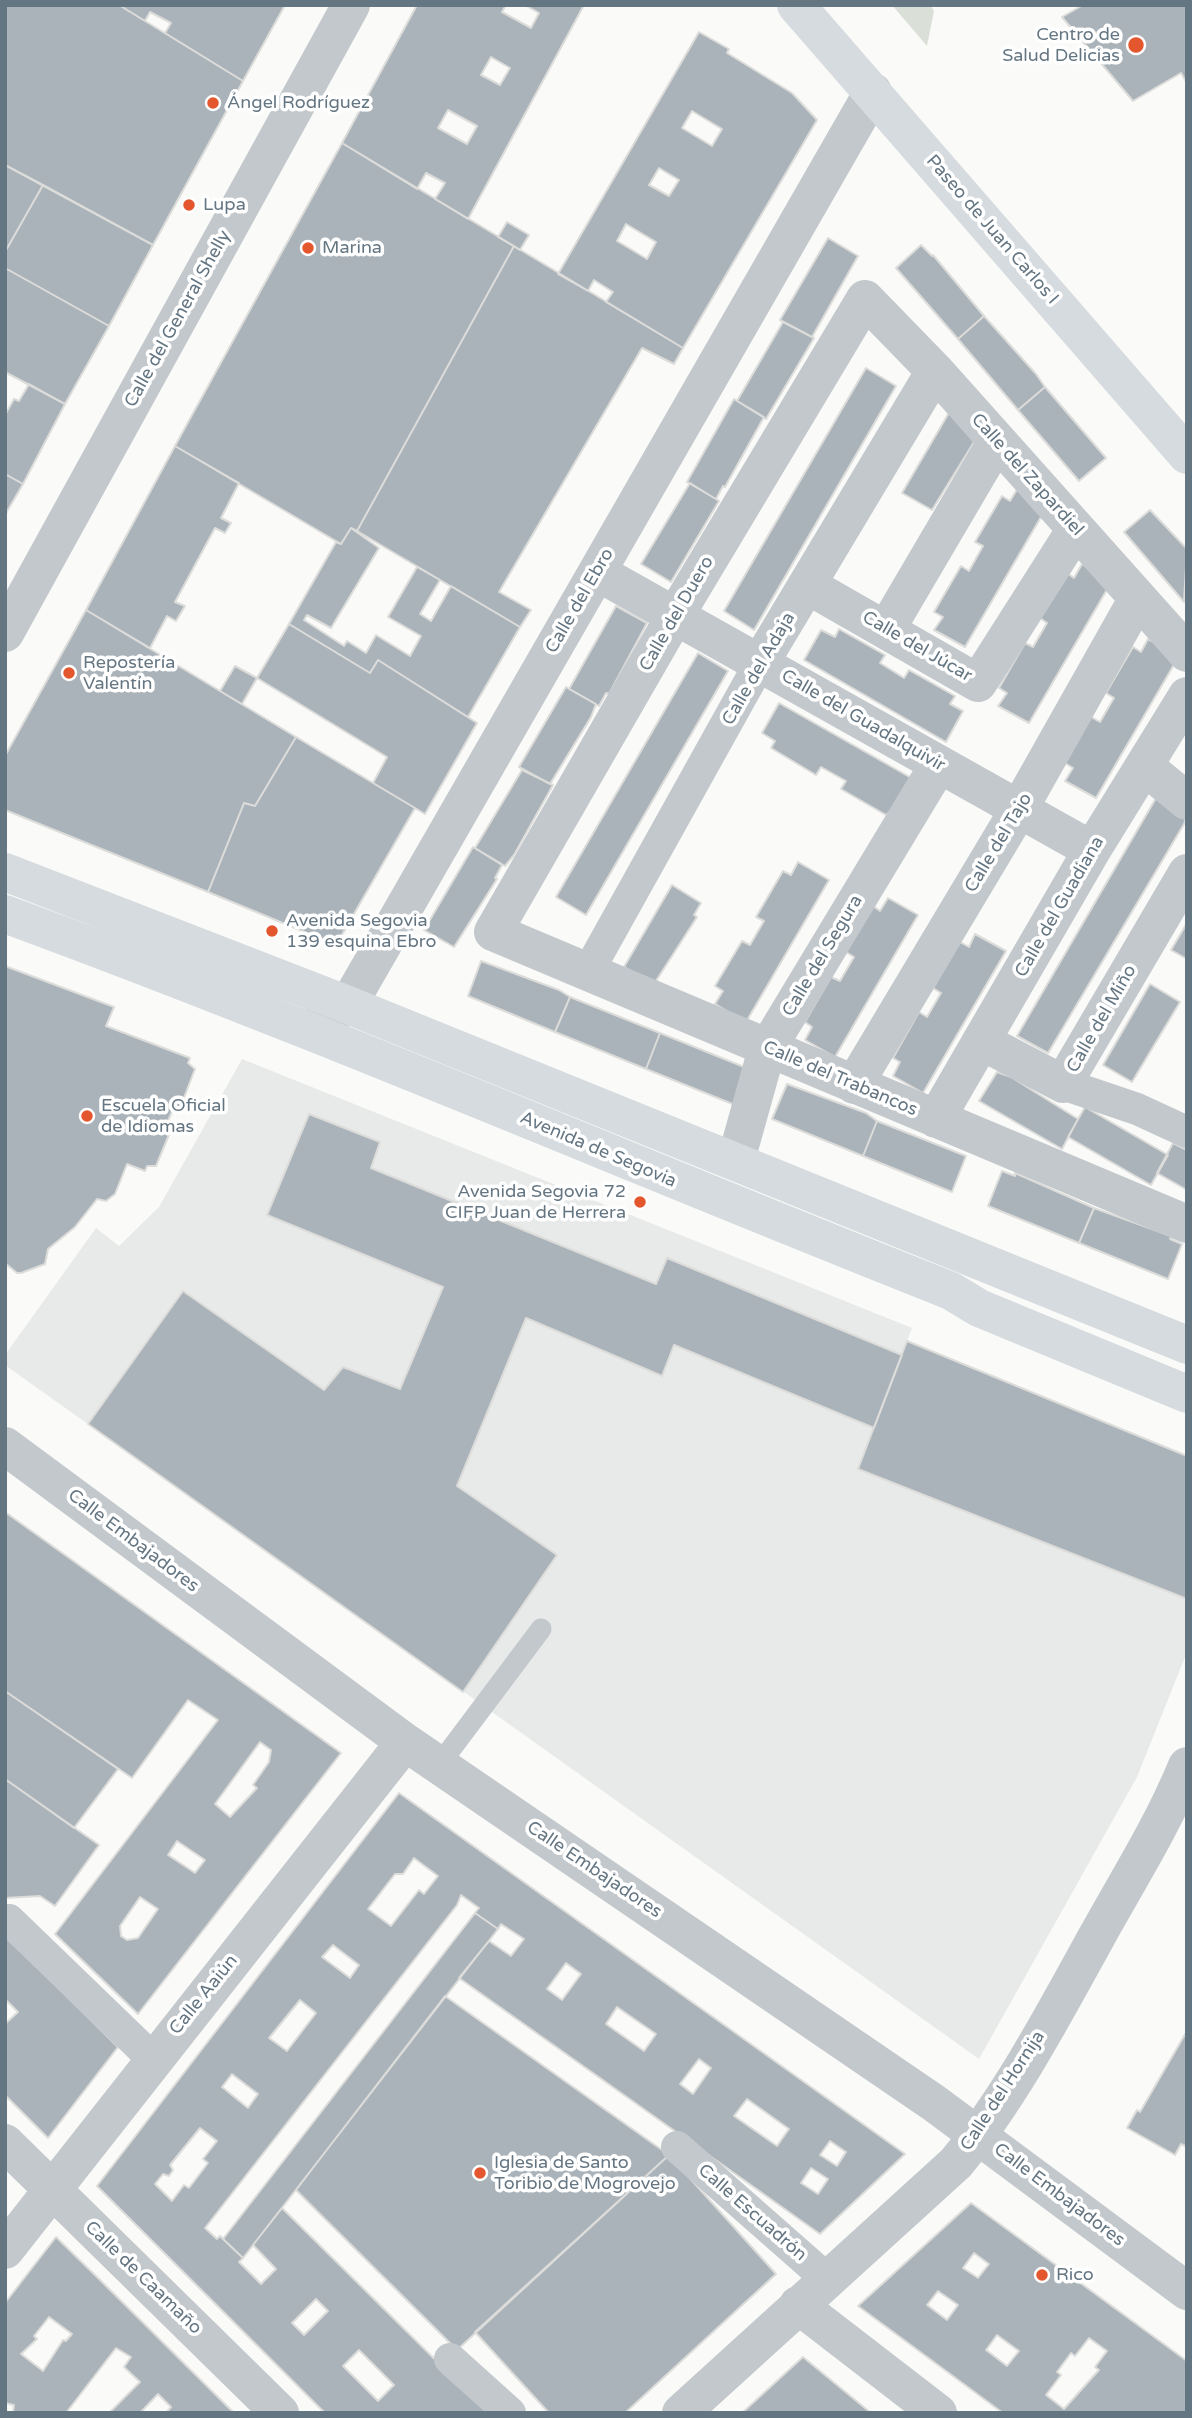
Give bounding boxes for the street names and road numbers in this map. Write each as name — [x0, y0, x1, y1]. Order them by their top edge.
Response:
street label: Paseo de Juan Carlos I — [921, 151, 1063, 309]
street label: Calle del General Shelly — [120, 227, 236, 411]
street label: Calle del Zapardiel — [966, 409, 1088, 541]
street label: Calle del Ebro — [541, 545, 619, 657]
street label: Calle del Duero — [635, 553, 719, 675]
street label: Calle del Júcar — [858, 607, 976, 687]
street label: Calle del Adaja — [718, 609, 800, 729]
street label: Calle del Guadalquivir — [777, 665, 949, 777]
street label: Calle del Tajo — [961, 789, 1037, 897]
street label: Calle del Guadiana — [1011, 833, 1109, 981]
street label: Calle del Segura — [778, 891, 868, 1021]
street label: Calle del Miño — [1062, 961, 1142, 1077]
street label: Calle del Trabancos — [760, 1037, 920, 1121]
street label: Avenida de Segovia — [517, 1107, 679, 1193]
street label: Calle Embajadores — [63, 1485, 203, 1597]
street label: Calle Embajadores — [522, 1817, 666, 1923]
street label: Calle Aaiún — [165, 1951, 243, 2039]
street label: Calle del Hornija — [956, 2027, 1050, 2155]
street label: Calle Embajadores — [989, 2139, 1129, 2251]
street label: Calle Escuadrón — [693, 2160, 811, 2266]
street label: Calle de Caamaño — [80, 2217, 206, 2339]

